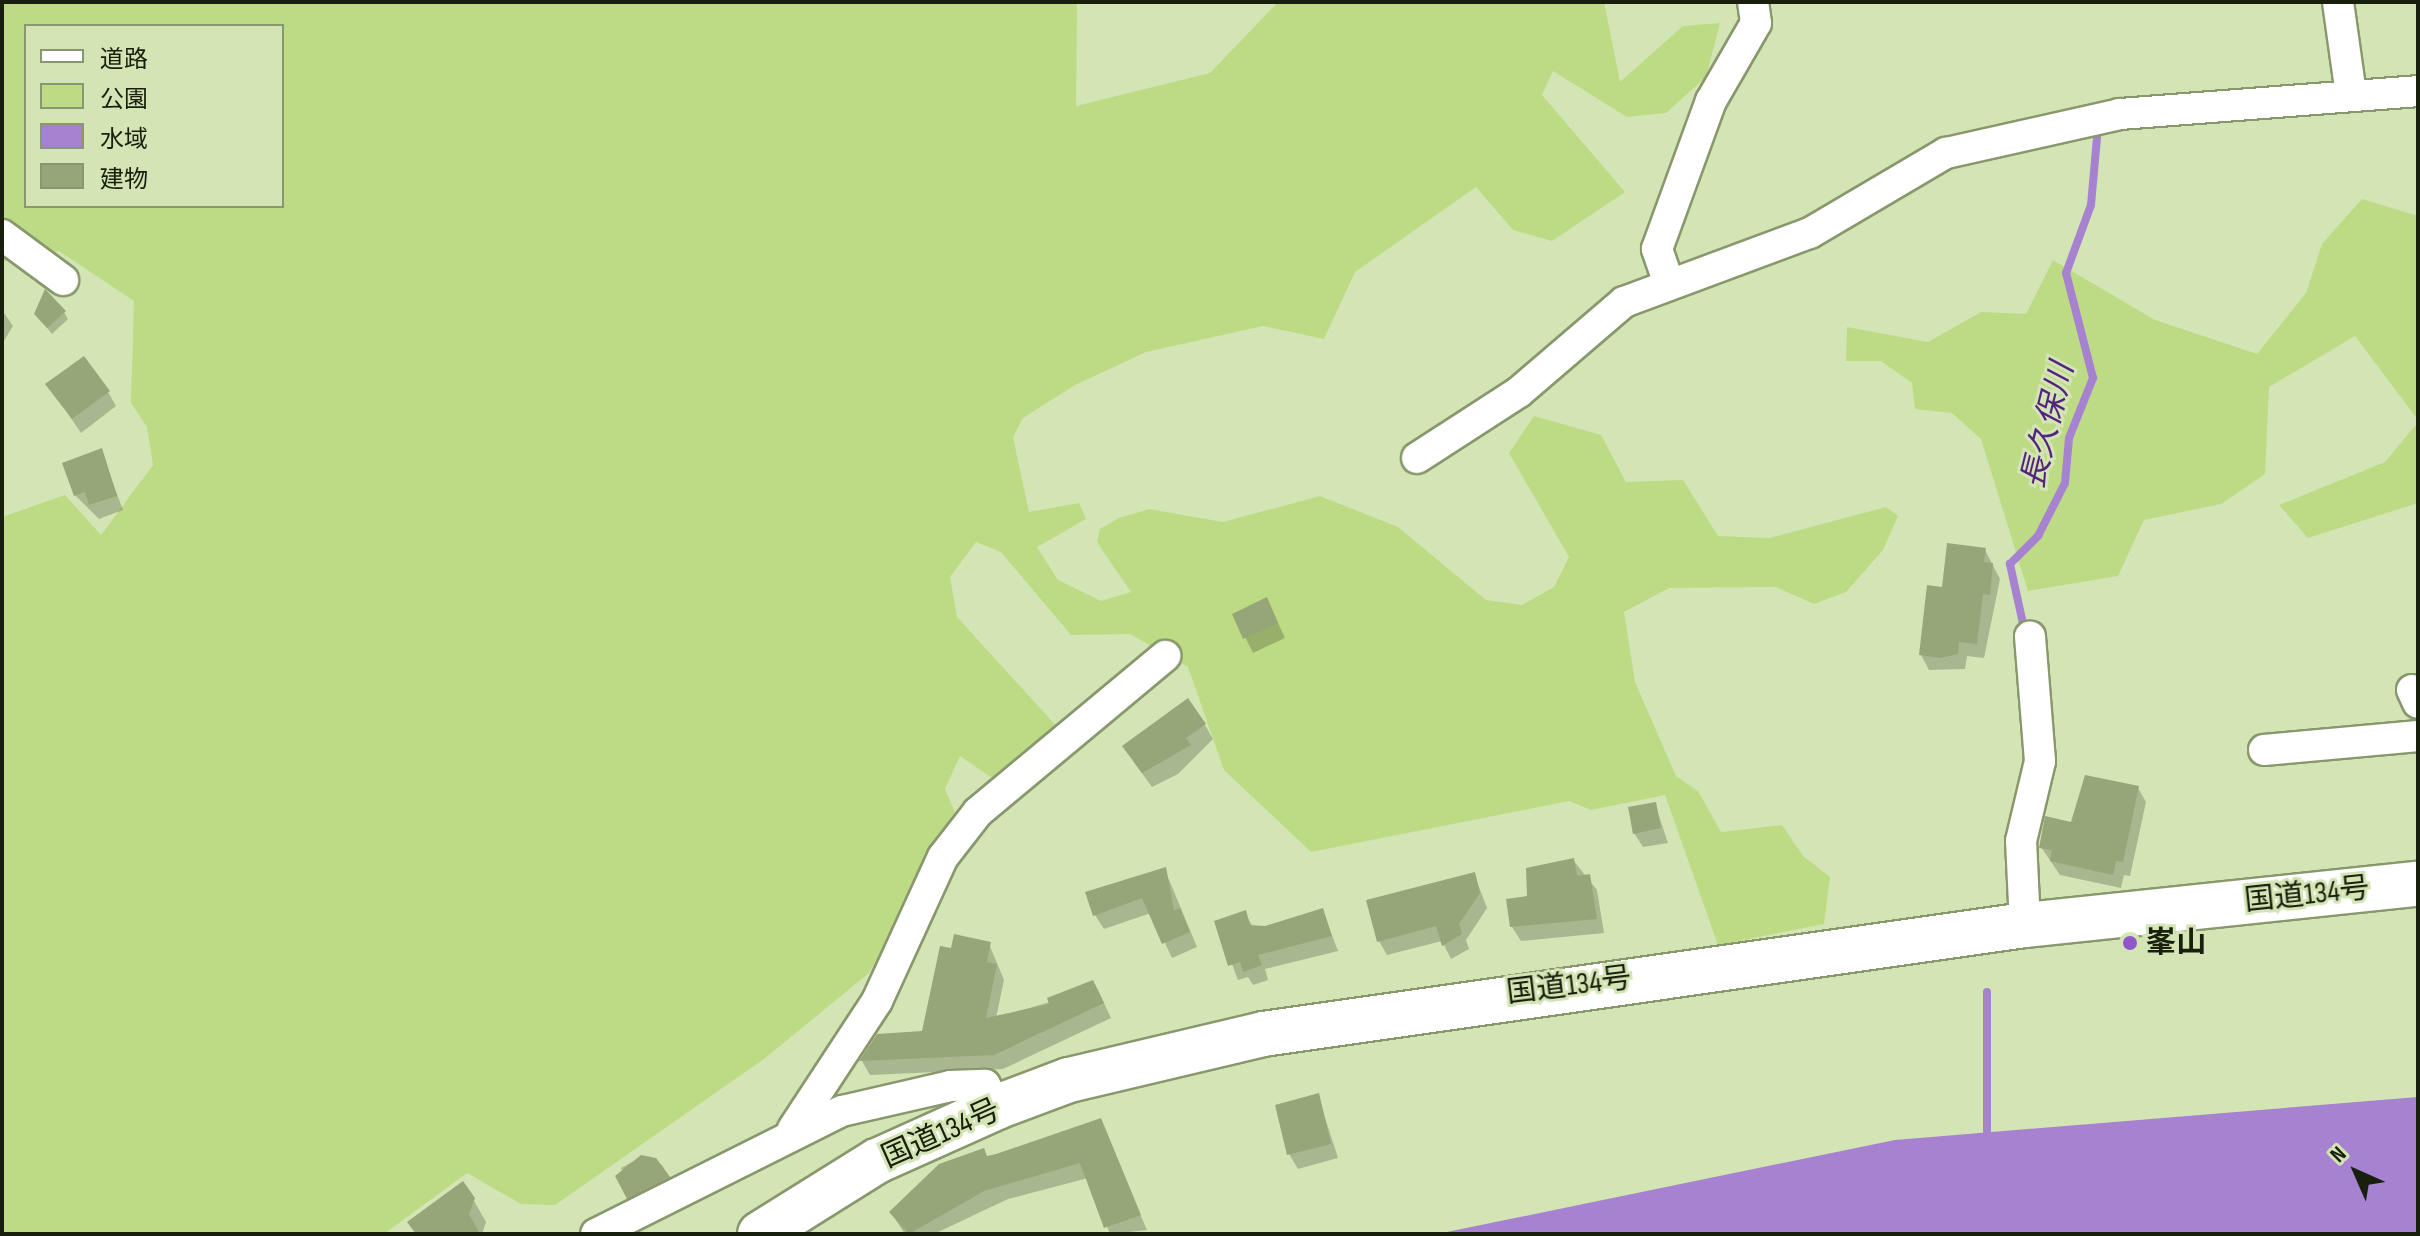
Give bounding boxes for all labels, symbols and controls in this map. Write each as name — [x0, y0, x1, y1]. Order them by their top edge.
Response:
legend — [24, 24, 284, 208]
text: 道路 — [100, 45, 148, 74]
text: 公園 — [100, 85, 148, 114]
text: 水域 — [100, 125, 148, 154]
text: 建物 — [100, 165, 148, 194]
water label: 長久保川 — [2015, 359, 2083, 493]
street label: 国道134号 — [2243, 871, 2371, 919]
place label: 峯山 — [2146, 925, 2206, 961]
marker: 峯山 — [2121, 934, 2139, 952]
street label: 国道134号 — [1504, 960, 1634, 1012]
street label: 国道134号 — [876, 1092, 1006, 1176]
north arrow — [2316, 1132, 2396, 1212]
text: N — [2325, 1141, 2352, 1168]

